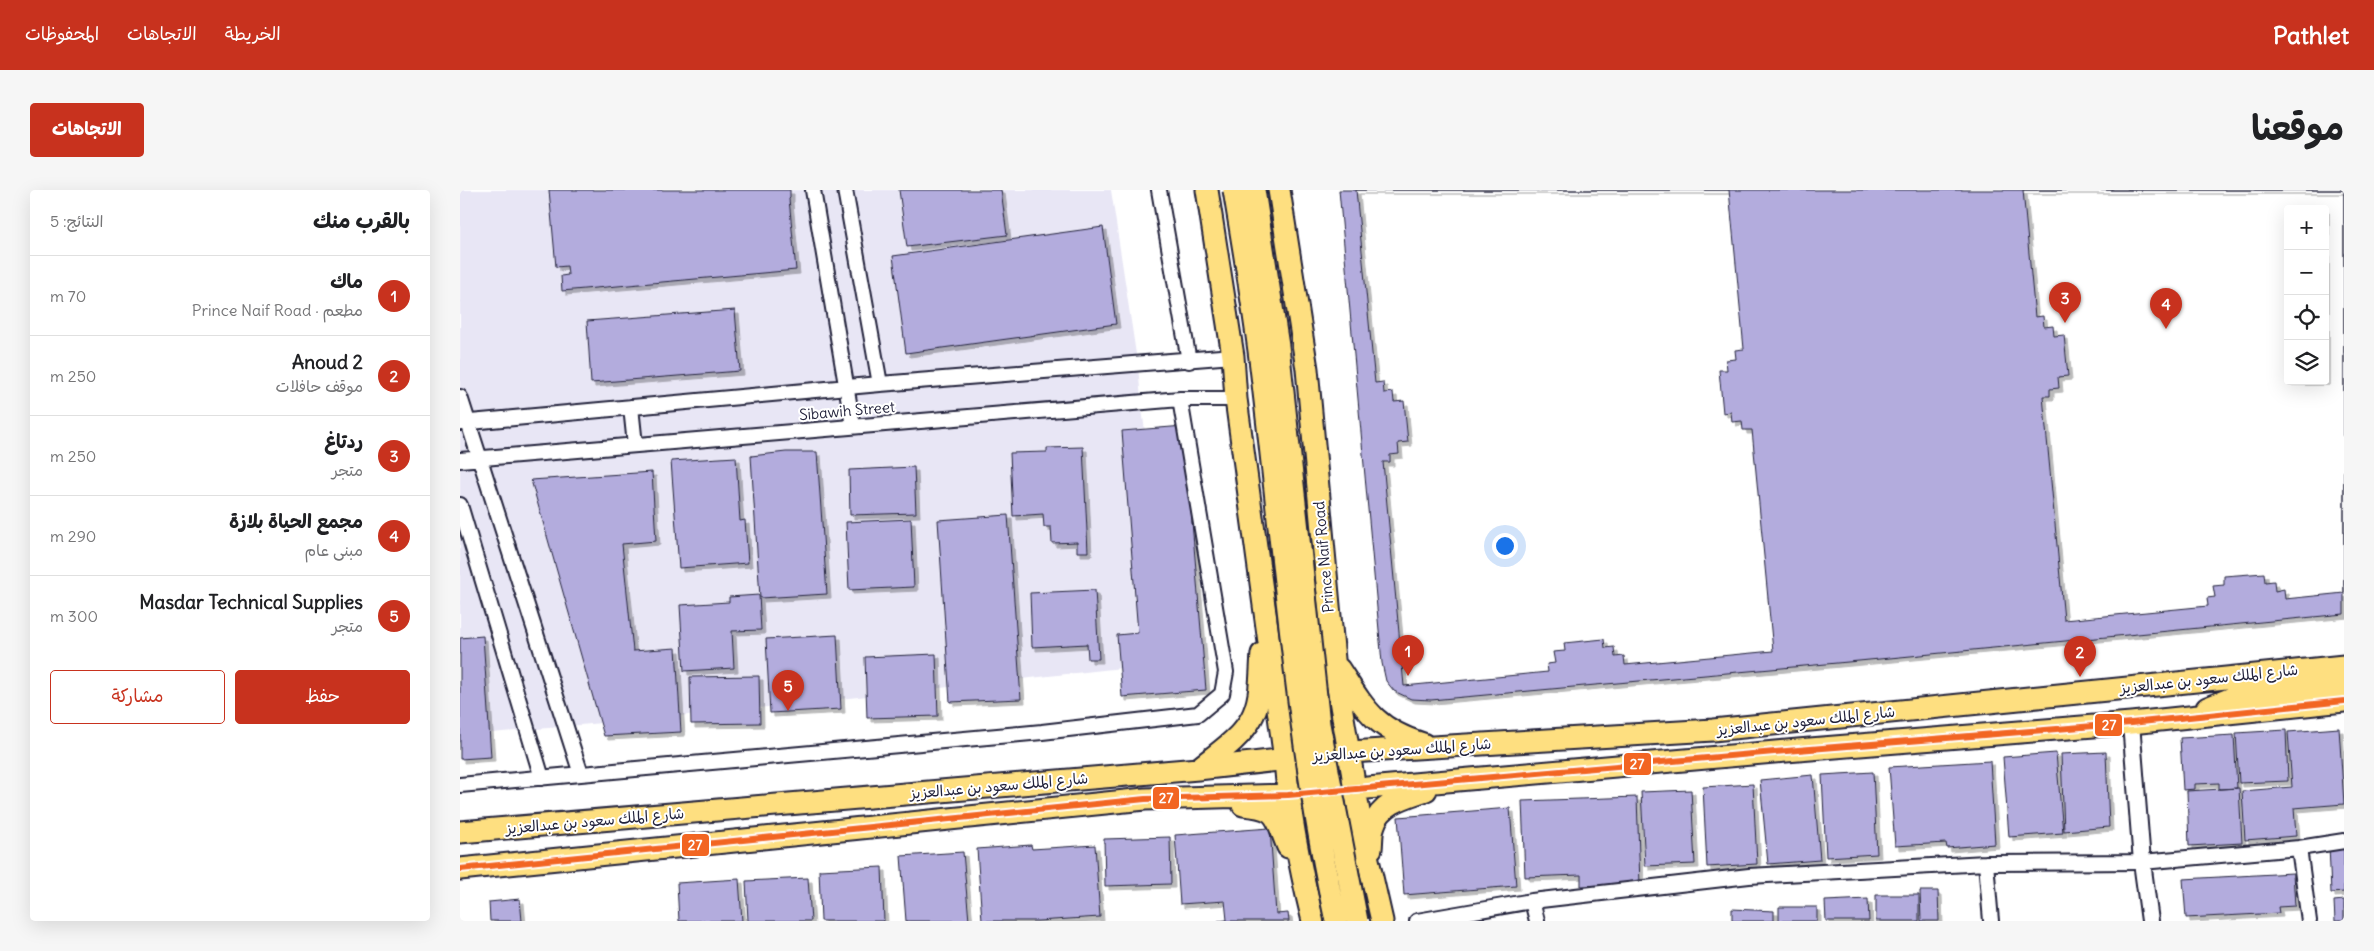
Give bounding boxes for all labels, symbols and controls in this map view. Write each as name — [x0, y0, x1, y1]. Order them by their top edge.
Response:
text: Pathlet — [2273, 20, 2349, 50]
text: المحفوظات — [25, 22, 99, 45]
text: الاتجاهات — [127, 22, 197, 45]
text: الخريطة — [225, 22, 281, 45]
button: الاتجاهات — [30, 103, 144, 157]
text: موقعنا — [2251, 105, 2344, 149]
map controls — [2284, 205, 2329, 385]
button: + — [2284, 205, 2329, 250]
text: بالقرب منك — [313, 207, 410, 234]
text: النتائج: 5 — [50, 211, 104, 231]
button: − — [2284, 250, 2329, 295]
text: ماك — [330, 269, 363, 293]
pin: 3 — [2049, 282, 2081, 323]
text: 70 m — [50, 286, 86, 306]
text: 1 — [391, 286, 397, 306]
pin: 4 — [2150, 288, 2182, 329]
button: locate — [2284, 295, 2329, 340]
text: مطعم · Prince Naif Road — [192, 300, 363, 320]
button: layers — [2284, 340, 2329, 385]
text: Anoud 2 — [292, 350, 363, 374]
text: 250 m — [50, 366, 96, 386]
text: 2 — [390, 366, 398, 386]
text: موقف حافلات — [275, 376, 363, 396]
street label: Sibawih Street — [798, 397, 896, 424]
text: ردتاغ — [325, 429, 363, 453]
text: 250 m — [50, 446, 96, 466]
text: 3 — [389, 446, 399, 466]
text: متجر — [332, 460, 363, 480]
street label: Prince Naif Road — [1309, 500, 1338, 614]
text: مجمع الحياة بلازة — [229, 509, 363, 533]
text: 290 m — [50, 526, 96, 546]
text: 4 — [389, 526, 399, 546]
your location — [1492, 533, 1518, 559]
text: مبنى عام — [304, 540, 363, 560]
text: Masdar Technical Supplies — [139, 590, 363, 614]
text: 300 m — [50, 606, 98, 626]
text: 5 — [389, 606, 399, 626]
text: متجر — [332, 616, 363, 636]
pin: 1 — [1392, 635, 1424, 676]
pin: 2 — [2064, 636, 2096, 677]
street label: شارع الملك سعود بن عبدالعزيز — [2117, 660, 2299, 699]
button: مشاركة — [50, 670, 225, 724]
button: حفظ — [235, 670, 410, 724]
pin: 5 — [772, 670, 804, 711]
street label: شارع الملك سعود بن عبدالعزيز — [1714, 702, 1896, 741]
line badge: 27 — [2094, 713, 2123, 737]
text: 27 — [2102, 716, 2116, 734]
street label: شارع الملك سعود بن عبدالعزيز — [1310, 734, 1492, 766]
line badge: 27 — [1623, 752, 1652, 776]
text: 27 — [1630, 755, 1644, 773]
street label: شارع الملك سعود بن عبدالعزيز — [907, 768, 1089, 804]
line badge: 27 — [1152, 786, 1180, 810]
text: 27 — [1159, 789, 1173, 807]
street label: شارع الملك سعود بن عبدالعزيز — [503, 803, 685, 839]
line badge: 27 — [681, 833, 710, 857]
text: 27 — [688, 836, 702, 854]

